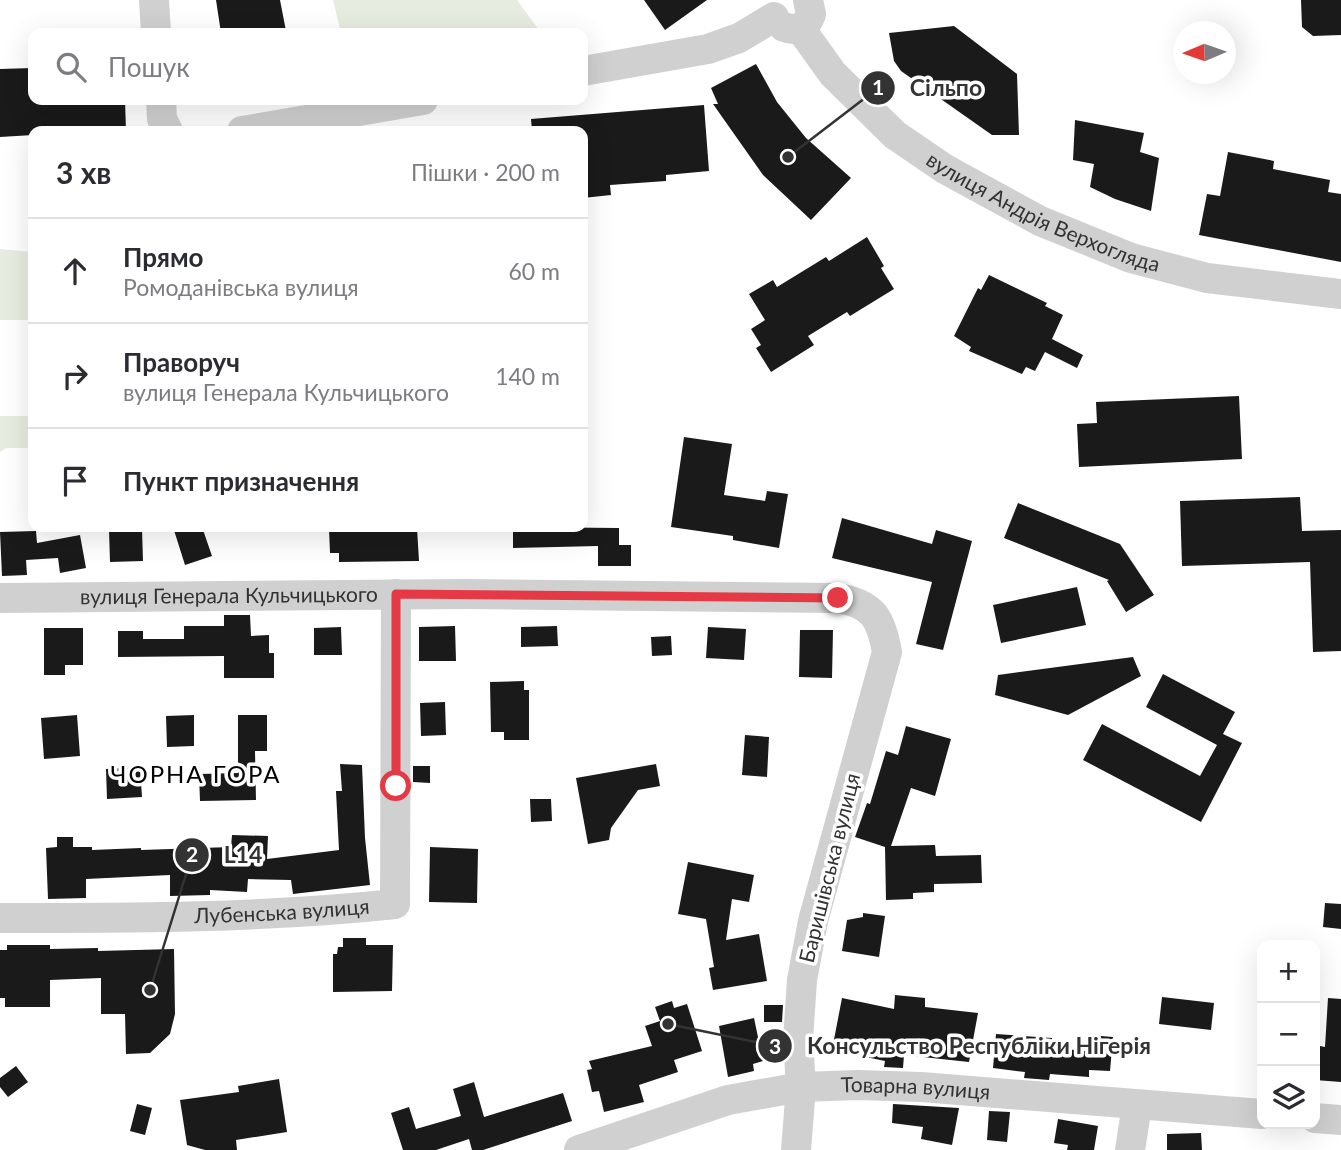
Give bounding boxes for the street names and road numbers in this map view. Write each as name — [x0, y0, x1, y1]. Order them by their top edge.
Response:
street label: вулиця Андрія Верхогляда — [922, 146, 1163, 276]
street label: вулиця Генерала Кульчицького — [80, 581, 378, 608]
street label: Баришівська вулиця — [793, 770, 864, 965]
street label: Лубенська вулиця — [193, 893, 370, 927]
street label: Товарна вулиця — [840, 1071, 991, 1103]

